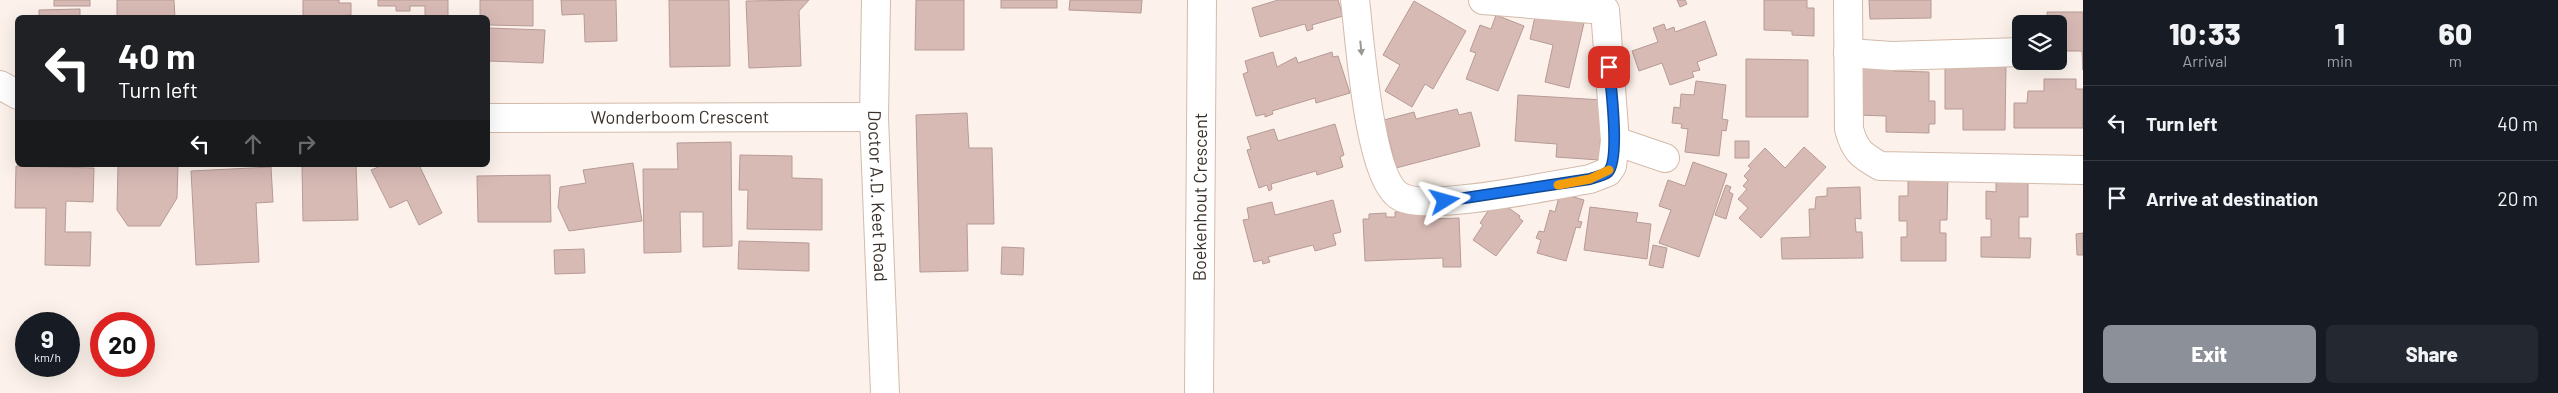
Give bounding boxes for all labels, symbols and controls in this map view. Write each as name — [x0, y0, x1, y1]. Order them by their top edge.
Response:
map controls — [2012, 15, 2067, 70]
button: layers — [2012, 15, 2067, 70]
text: 10:33 — [2169, 15, 2241, 51]
text: 1 — [2334, 15, 2345, 51]
text: 60 — [2439, 15, 2472, 51]
text: 40 m — [118, 34, 195, 76]
icon: left — [35, 35, 100, 100]
one-way arrow — [1357, 41, 1365, 57]
pin — [1588, 46, 1630, 88]
text: Arrival — [2182, 51, 2227, 70]
text: min — [2327, 51, 2353, 70]
text: m — [2449, 51, 2462, 70]
icon: arrive — [1595, 53, 1623, 81]
text: Turn left — [118, 76, 198, 102]
street label: Wonderboom Crescent — [591, 105, 769, 128]
icon: left — [2103, 109, 2131, 137]
street label: Doctor A.D. Keet Road — [864, 110, 893, 282]
text: Turn left — [2146, 112, 2217, 135]
text: 40 m — [2497, 112, 2538, 135]
street label: Boekenhout Crescent — [1188, 113, 1211, 281]
icon: left — [186, 130, 214, 158]
icon: ahead — [239, 130, 267, 158]
icon: right — [292, 130, 320, 158]
position arrow — [1418, 174, 1470, 226]
icon: arrive — [2103, 184, 2131, 212]
text: Arrive at destination — [2146, 187, 2318, 210]
text: 20 m — [2498, 187, 2538, 210]
speed limit sign: 20 — [90, 312, 155, 377]
text: 9 — [41, 323, 54, 353]
button: Exit — [2103, 325, 2316, 383]
button: Share — [2326, 325, 2538, 383]
text: km/h — [34, 350, 61, 364]

